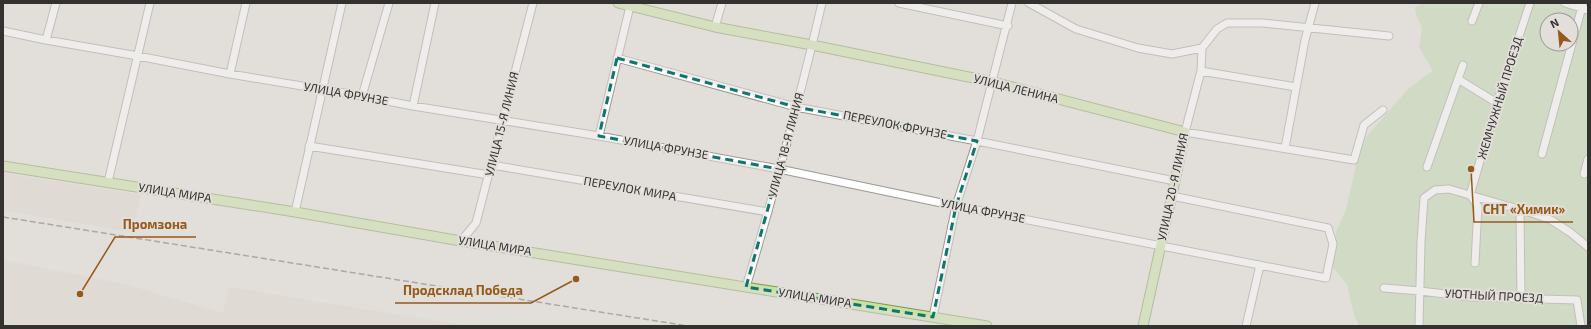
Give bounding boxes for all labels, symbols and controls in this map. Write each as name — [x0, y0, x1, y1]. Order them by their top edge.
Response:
north arrow — [1539, 12, 1579, 52]
text: N — [1548, 15, 1561, 30]
street label: ЖЕМЧУЖНЫЙ ПРОЕЗД — [1474, 35, 1524, 161]
street label: УЛИЦА 15-Я ЛИНИЯ — [481, 70, 521, 177]
street label: УЛИЦА ЛЕНИНА — [972, 71, 1061, 105]
street label: УЛИЦА ФРУНЗЕ — [303, 79, 390, 107]
street label: УЛИЦА 18-Я ЛИНИЯ — [764, 91, 806, 199]
street label: ПЕРЕУЛОК ФРУНЗЕ — [842, 107, 949, 141]
street label: УЛИЦА 20-Я ЛИНИЯ — [1154, 132, 1190, 242]
street label: УЛИЦА ФРУНЗЕ — [623, 133, 710, 161]
street label: ПЕРЕУЛОК МИРА — [583, 173, 678, 203]
street label: УЛИЦА МИРА — [137, 179, 213, 205]
street label: УЛИЦА ФРУНЗЕ — [940, 195, 1027, 225]
callout: СНТ «Химик» — [1474, 197, 1573, 222]
text: СНТ «Химик» — [1483, 201, 1566, 217]
callout: Промзона — [115, 212, 196, 237]
text: Промзона — [123, 216, 187, 232]
street label: УЛИЦА МИРА — [457, 232, 533, 258]
callout: Продсклад Победа — [395, 278, 531, 303]
text: Продсклад Победа — [403, 282, 523, 298]
street label: УЛИЦА МИРА — [777, 284, 853, 310]
street label: УЮТНЫЙ ПРОЕЗД — [1444, 285, 1544, 305]

